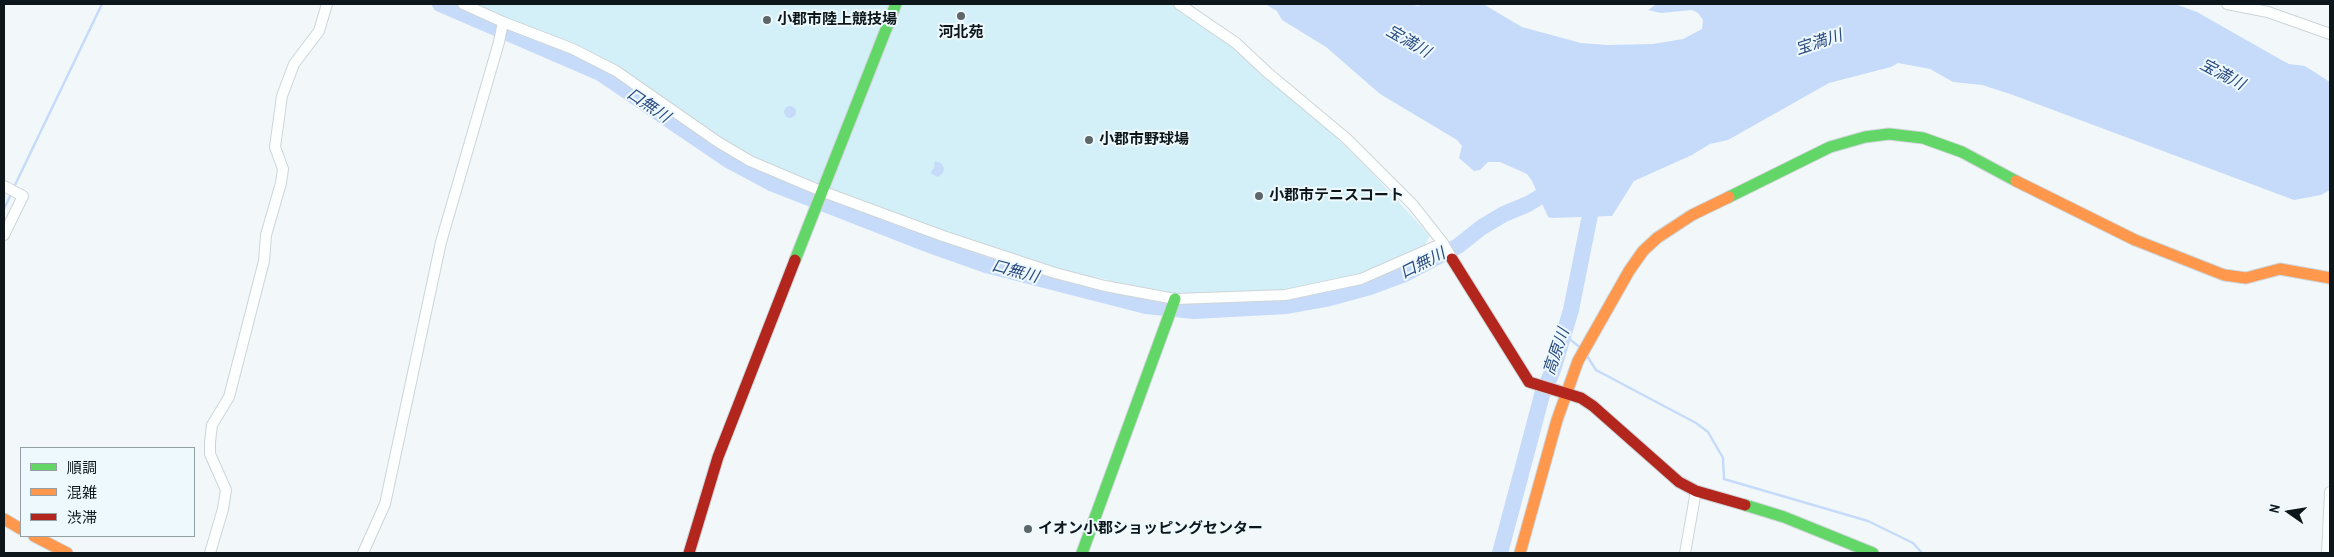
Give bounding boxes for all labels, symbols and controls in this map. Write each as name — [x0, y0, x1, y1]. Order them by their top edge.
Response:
marker: 河北苑 — [955, 10, 967, 22]
place label: 小郡市陸上競技場 — [777, 11, 897, 29]
marker: 小郡市陸上競技場 — [761, 14, 773, 26]
water label: 宝満川 — [1382, 22, 1434, 62]
place label: 河北苑 — [939, 24, 983, 42]
water label: 宝満川 — [1793, 26, 1845, 60]
water label: 宝満川 — [2196, 55, 2248, 95]
water label: 口無川 — [623, 85, 673, 127]
place label: 小郡市野球場 — [1099, 131, 1189, 149]
marker: 小郡市野球場 — [1083, 134, 1095, 146]
place label: 小郡市テニスコート — [1269, 187, 1404, 205]
marker: 小郡市テニスコート — [1253, 190, 1265, 202]
water label: 口無川 — [1397, 245, 1449, 283]
water label: 口無川 — [989, 257, 1041, 287]
water label: 高原川 — [1540, 326, 1574, 378]
legend — [20, 447, 195, 537]
text: 順調 — [67, 457, 97, 478]
text: 混雑 — [67, 482, 97, 503]
north arrow — [2264, 487, 2314, 537]
text: N — [2265, 503, 2284, 515]
text: 渋滞 — [67, 507, 97, 528]
place label: イオン小郡ショッピングセンター — [1038, 520, 1263, 538]
marker: イオン小郡ショッピングセンター — [1022, 523, 1034, 535]

